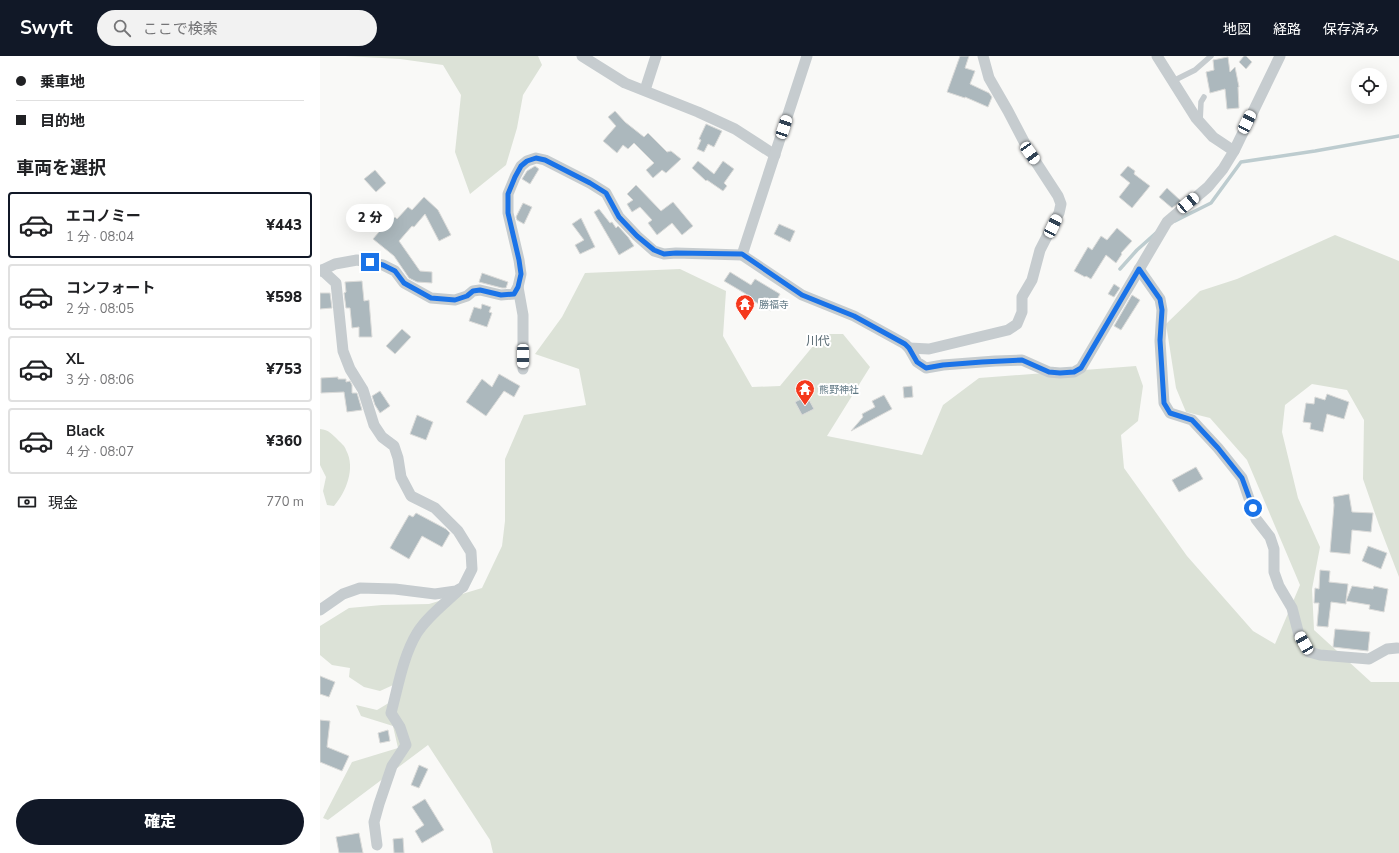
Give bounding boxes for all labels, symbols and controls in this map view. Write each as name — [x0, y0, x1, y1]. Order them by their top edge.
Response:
search box — [97, 10, 377, 46]
text: Swyft — [20, 15, 73, 41]
icon: search — [111, 17, 133, 39]
text: ここで検索 — [143, 19, 218, 39]
text: 地図 — [1223, 20, 1251, 39]
text: 経路 — [1273, 20, 1301, 39]
text: 保存済み — [1323, 20, 1379, 39]
map controls — [1351, 68, 1387, 104]
button: locate — [1351, 68, 1387, 104]
text: 乗車地 — [40, 72, 85, 92]
car — [1236, 109, 1258, 135]
text: 目的地 — [40, 111, 85, 131]
car — [775, 114, 793, 140]
car — [1018, 140, 1042, 166]
text: 車両を選択 — [16, 156, 106, 180]
car — [1175, 191, 1201, 215]
callout: 2 分 — [346, 204, 394, 232]
text: エコノミー — [66, 206, 141, 226]
icon: car — [18, 207, 54, 243]
text: 2 分 — [358, 209, 382, 227]
car — [1042, 213, 1064, 239]
text: ¥443 — [266, 215, 302, 235]
text: 1 分 · 08:04 — [66, 228, 134, 246]
route end — [361, 253, 379, 271]
text: コンフォート — [66, 278, 156, 298]
icon: car — [18, 279, 54, 315]
text: ¥598 — [266, 287, 302, 307]
temple icon: 勝福寺 — [734, 293, 756, 321]
place label: 勝福寺 — [759, 298, 789, 312]
text: 2 分 · 08:05 — [66, 300, 134, 318]
district label: 川代 — [806, 333, 830, 349]
car — [517, 344, 529, 368]
text: XL — [66, 349, 85, 369]
icon: car — [18, 351, 54, 387]
text: ¥753 — [266, 359, 302, 379]
text: 3 分 · 08:06 — [66, 371, 134, 389]
temple icon: 熊野神社 — [794, 378, 816, 406]
place label: 熊野神社 — [819, 383, 859, 397]
text: Black — [66, 421, 104, 441]
icon: car — [18, 423, 54, 459]
text: ¥360 — [266, 431, 302, 451]
text: 4 分 · 08:07 — [66, 443, 134, 461]
icon: cash — [16, 491, 38, 513]
text: 現金 — [48, 493, 78, 513]
text: 770 m — [266, 493, 304, 511]
route start — [1244, 499, 1262, 517]
car — [1293, 630, 1315, 656]
button: 確定 — [16, 799, 304, 845]

